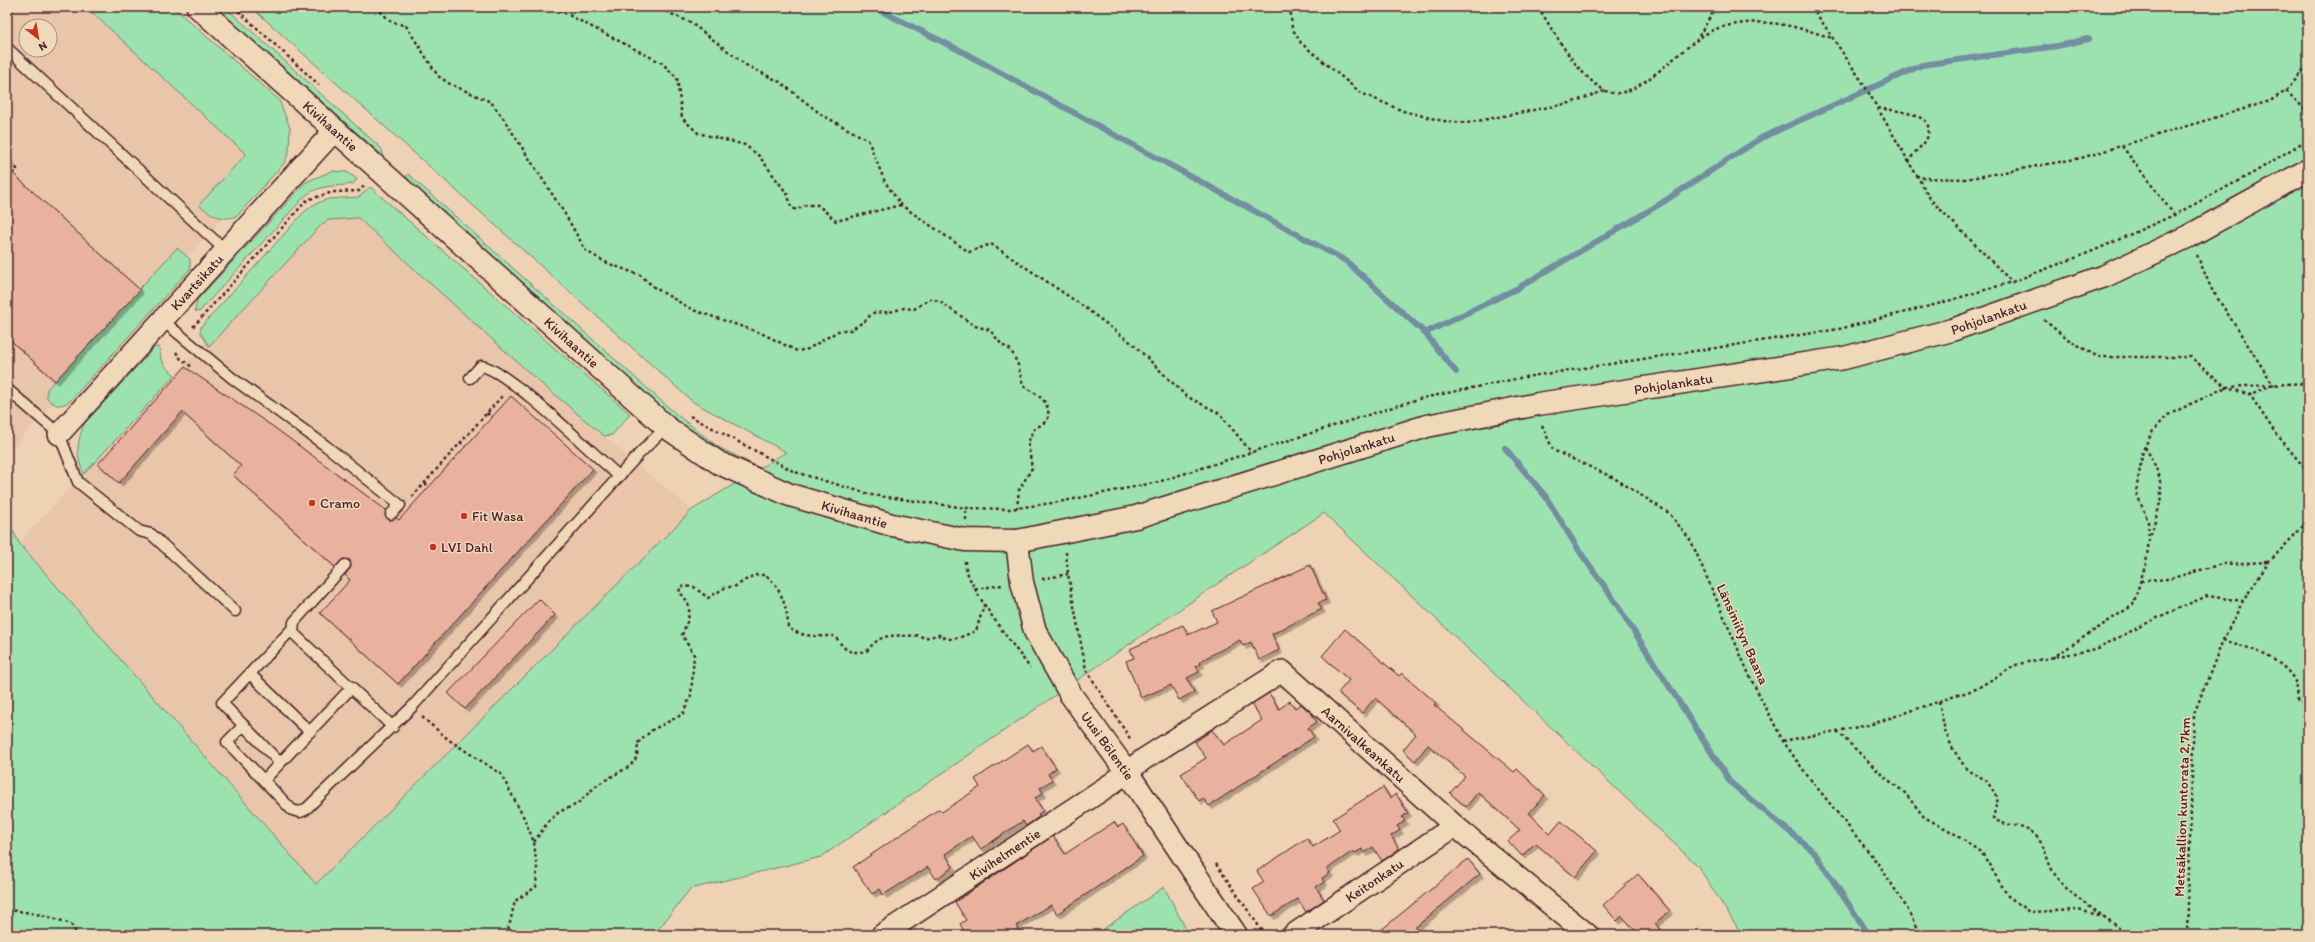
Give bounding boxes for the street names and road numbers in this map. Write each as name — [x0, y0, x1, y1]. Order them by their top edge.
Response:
street label: Kivihaantie — [299, 97, 361, 155]
street label: Kvartsikatu — [167, 251, 227, 314]
street label: Pohjolankatu — [1949, 296, 2029, 339]
street label: Kivihaantie — [540, 314, 602, 372]
street label: Pohjolankatu — [1633, 370, 1714, 398]
street label: Pohjolankatu — [1316, 428, 1397, 469]
street label: Kivihaantie — [819, 497, 890, 532]
street label: Länsiniityn Baana — [1713, 581, 1773, 688]
street label: Aarnivalkeankatu — [1318, 703, 1409, 787]
street label: Uusi Bölentie — [1077, 708, 1138, 784]
street label: Metsäkallion kuntorata 2,7km — [2171, 717, 2194, 897]
street label: Kivihelmentie — [966, 825, 1044, 884]
street label: Keitonkatu — [1342, 855, 1407, 906]

